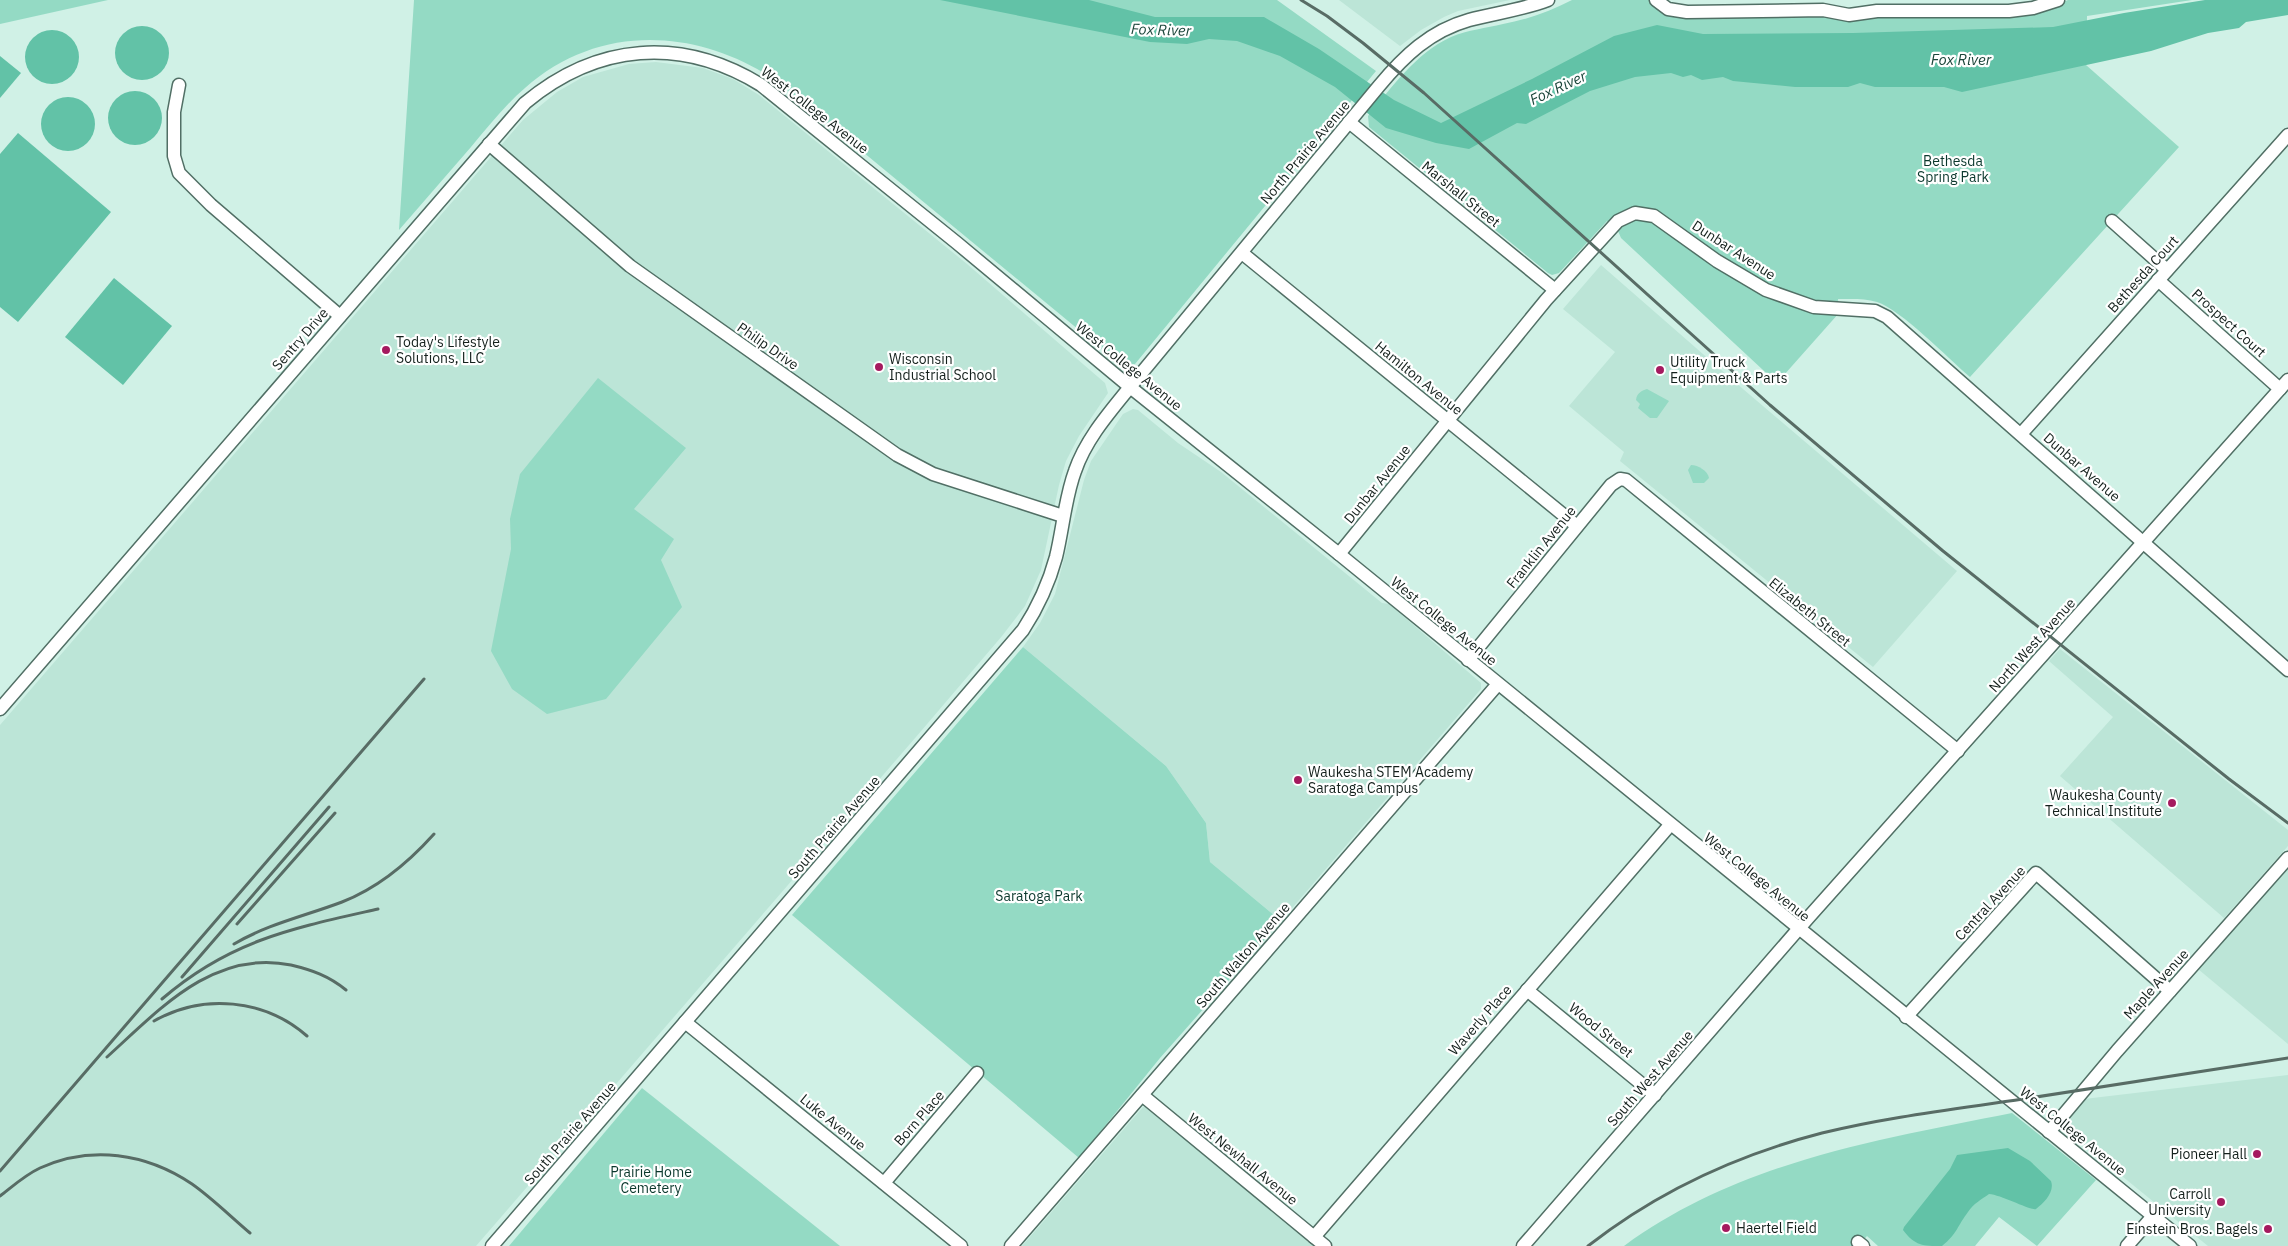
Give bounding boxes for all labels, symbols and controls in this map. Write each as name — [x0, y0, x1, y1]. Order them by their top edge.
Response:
water label: Fox River — [1131, 19, 1192, 40]
water label: Fox River — [1931, 50, 1992, 69]
street label: West College Avenue — [758, 62, 873, 158]
water label: Fox River — [1526, 66, 1590, 109]
street label: North Prairie Avenue — [1256, 96, 1354, 208]
park label: Bethesda Spring Park — [1917, 152, 1990, 186]
street label: Marshall Street — [1418, 157, 1504, 231]
street label: Dunbar Avenue — [1689, 216, 1779, 284]
street label: Bethesda Court — [2104, 232, 2182, 316]
street label: Prospect Court — [2188, 285, 2270, 361]
street label: Sentry Drive — [268, 304, 332, 374]
street label: Philip Drive — [734, 318, 803, 374]
street label: West College Avenue — [1072, 318, 1186, 415]
place label: Today's Lifestyle Solutions, LLC — [396, 333, 500, 367]
street label: Hamilton Avenue — [1372, 337, 1467, 419]
marker: Today's Lifestyle Solutions, LLC — [380, 344, 392, 356]
place label: Wisconsin Industrial School — [889, 350, 996, 384]
place label: Utility Truck Equipment & Parts — [1670, 353, 1788, 387]
marker: Wisconsin Industrial School — [873, 361, 885, 373]
marker: Utility Truck Equipment & Parts — [1654, 364, 1666, 376]
street label: Dunbar Avenue — [2040, 429, 2124, 506]
street label: Dunbar Avenue — [1340, 441, 1414, 527]
street label: Franklin Avenue — [1502, 502, 1580, 592]
street label: West College Avenue — [1387, 573, 1501, 670]
street label: Elizabeth Street — [1766, 574, 1855, 650]
street label: North West Avenue — [1985, 594, 2079, 696]
place label: Waukesha STEM Academy Saratoga Campus — [1308, 763, 1473, 797]
street label: South Prairie Avenue — [784, 771, 884, 882]
marker: Waukesha STEM Academy Saratoga Campus — [1292, 774, 1304, 786]
place label: Waukesha County Technical Institute — [2045, 786, 2162, 820]
marker: Waukesha County Technical Institute — [2166, 797, 2178, 809]
street label: West College Avenue — [1700, 829, 1814, 926]
street label: Central Avenue — [1951, 862, 2029, 944]
park label: Saratoga Park — [995, 887, 1083, 905]
street label: South Walton Avenue — [1192, 898, 1294, 1012]
street label: Maple Avenue — [2120, 945, 2193, 1023]
street label: Waverly Place — [1444, 981, 1516, 1059]
street label: Wood Street — [1565, 999, 1637, 1062]
street label: South West Avenue — [1603, 1026, 1697, 1130]
street label: South Prairie Avenue — [520, 1077, 620, 1188]
street label: West College Avenue — [2016, 1083, 2130, 1180]
street label: Born Place — [890, 1086, 948, 1149]
street label: Luke Avenue — [796, 1090, 870, 1154]
street label: West Newhall Avenue — [1184, 1109, 1302, 1209]
place label: Pioneer Hall — [2170, 1145, 2247, 1163]
marker: Pioneer Hall — [2251, 1148, 2263, 1160]
park label: Prairie Home Cemetery — [610, 1163, 692, 1197]
place label: Carroll University — [2148, 1185, 2211, 1219]
marker: Carroll University — [2215, 1196, 2227, 1208]
place label: Haertel Field — [1736, 1219, 1817, 1237]
place label: Einstein Bros. Bagels — [2126, 1220, 2258, 1238]
marker: Haertel Field — [1720, 1222, 1732, 1234]
marker: Einstein Bros. Bagels — [2262, 1223, 2274, 1235]

